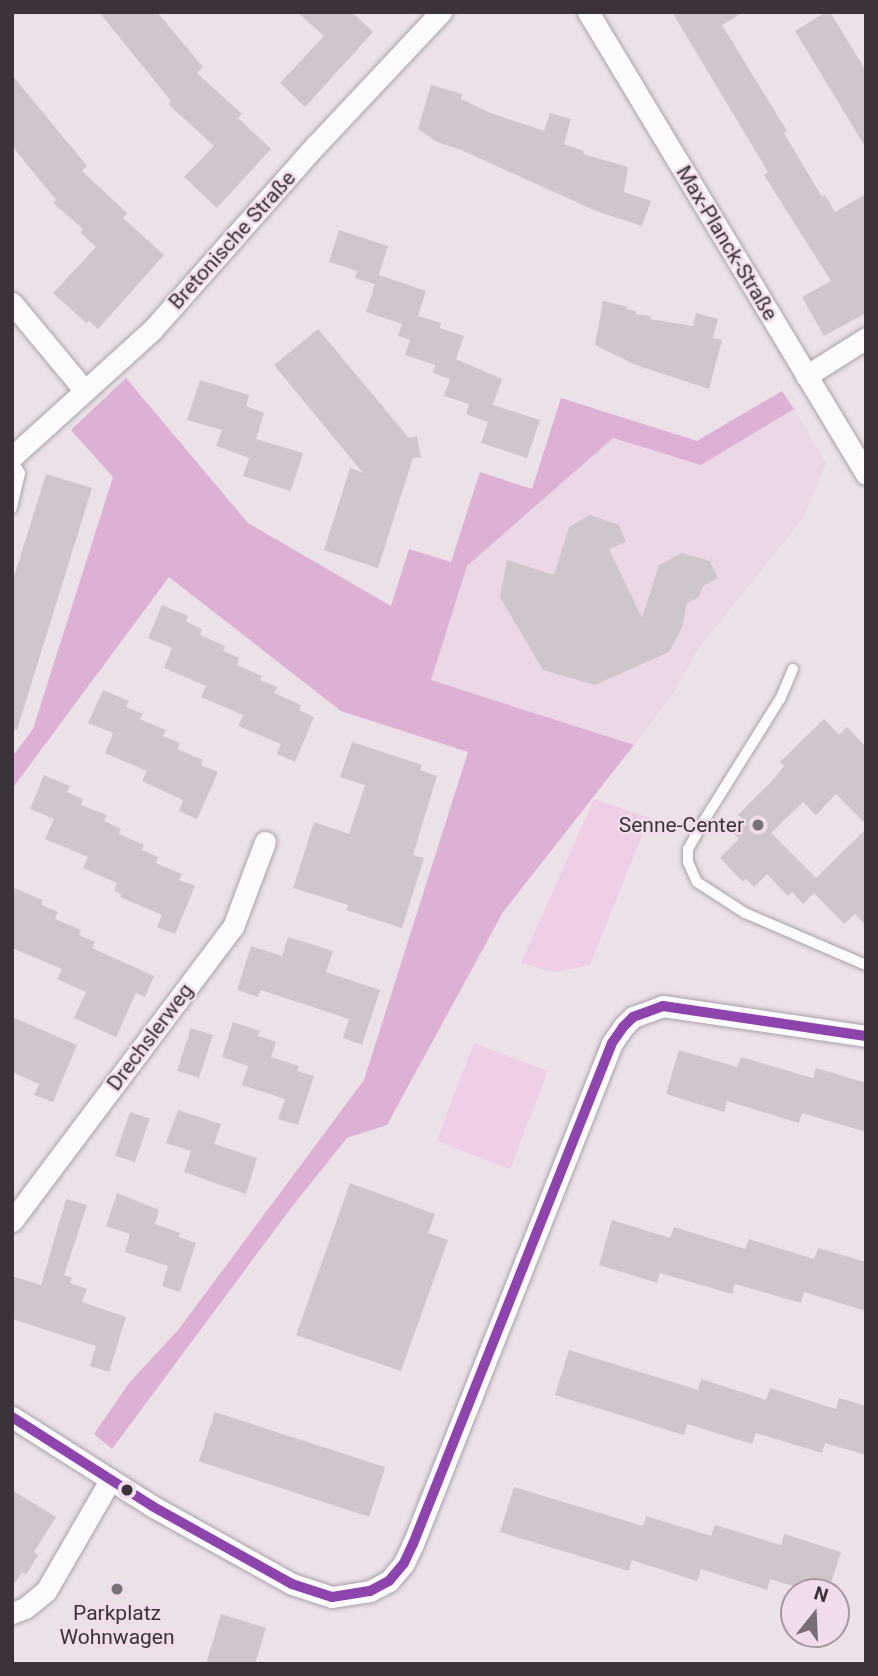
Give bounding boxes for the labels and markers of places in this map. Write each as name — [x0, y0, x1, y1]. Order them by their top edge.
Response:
place label: Senne-Center — [619, 812, 744, 838]
marker: Senne-Center — [750, 817, 766, 833]
unlabelled marker — [120, 1483, 134, 1497]
marker: Parkplatz Wohnwagen — [109, 1581, 125, 1597]
place label: Parkplatz Wohnwagen — [59, 1600, 175, 1650]

